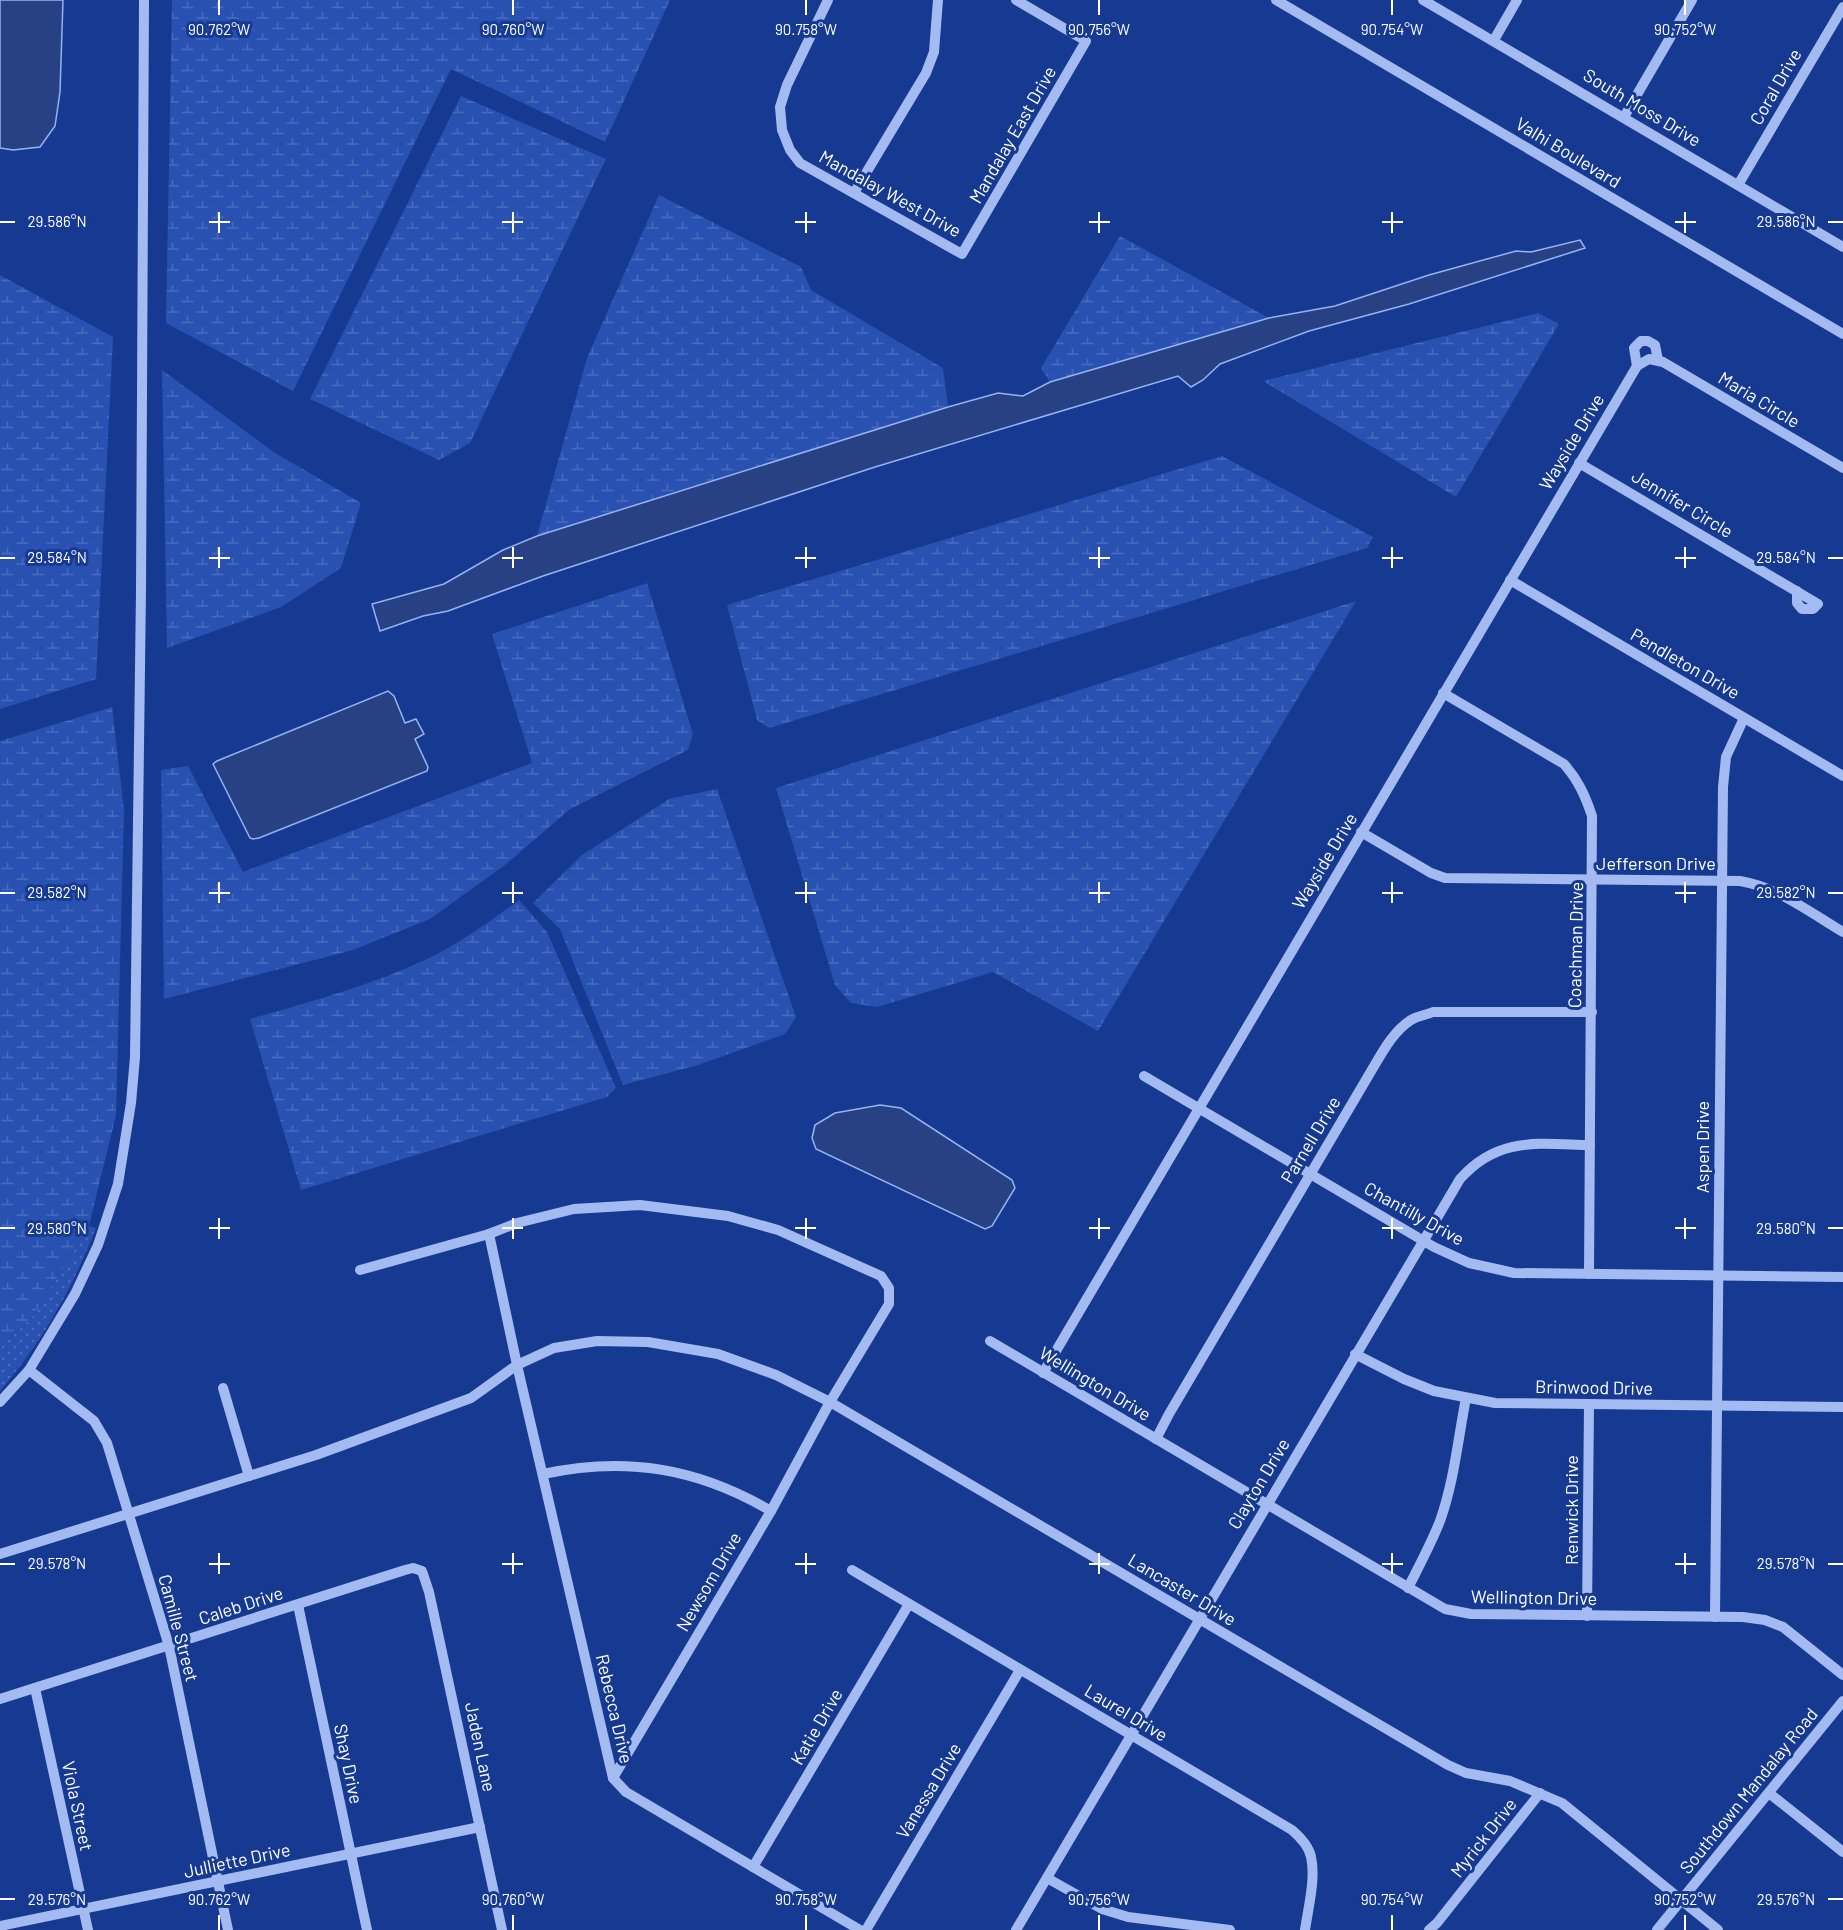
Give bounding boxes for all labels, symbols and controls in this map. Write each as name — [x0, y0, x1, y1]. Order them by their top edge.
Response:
text: 90.762°W — [188, 20, 250, 38]
text: 90.760°W — [482, 20, 544, 38]
text: 90.758°W — [775, 20, 837, 38]
text: 90.756°W — [1068, 20, 1130, 38]
text: 90.754°W — [1361, 20, 1423, 38]
text: 90.752°W — [1654, 20, 1716, 38]
street label: Coral Drive — [1745, 45, 1806, 128]
street label: Mandalay East Drive — [964, 62, 1060, 207]
street label: South Moss Drive — [1580, 63, 1705, 151]
street label: Valhi Boulevard — [1512, 112, 1625, 192]
street label: Mandalay West Drive — [816, 145, 965, 241]
text: 29.586°N — [27, 212, 87, 230]
text: 29.586°N — [1756, 212, 1816, 230]
street label: Maria Circle — [1715, 366, 1804, 432]
street label: Wayside Drive — [1534, 389, 1608, 494]
street label: Jennifer Circle — [1628, 464, 1737, 542]
text: 29.584°N — [27, 548, 87, 566]
text: 29.584°N — [1756, 548, 1816, 566]
street label: Pendleton Drive — [1627, 623, 1744, 703]
street label: Wayside Drive — [1287, 808, 1361, 913]
street label: Jefferson Drive — [1596, 852, 1716, 874]
street label: Coachman Drive — [1563, 882, 1587, 1008]
text: 29.582°N — [27, 883, 87, 901]
text: 29.582°N — [1756, 883, 1816, 901]
street label: Parnell Drive — [1276, 1092, 1345, 1187]
street label: Aspen Drive — [1691, 1101, 1713, 1193]
street label: Chantilly Drive — [1361, 1177, 1468, 1250]
text: 29.580°N — [27, 1219, 87, 1237]
text: 29.580°N — [1756, 1219, 1816, 1237]
street label: Wellington Drive — [1036, 1341, 1155, 1425]
street label: Brinwood Drive — [1535, 1375, 1653, 1399]
street label: Clayton Drive — [1222, 1434, 1294, 1533]
street label: Renwick Drive — [1560, 1455, 1582, 1565]
street label: Newsom Drive — [671, 1528, 745, 1635]
street label: Lancaster Drive — [1124, 1548, 1241, 1630]
text: 29.578°N — [28, 1554, 86, 1572]
text: 29.578°N — [1757, 1554, 1815, 1572]
street label: Camille Street — [154, 1572, 204, 1684]
street label: Caleb Drive — [196, 1581, 286, 1629]
street label: Wellington Drive — [1471, 1585, 1597, 1609]
street label: Rebecca Drive — [592, 1652, 638, 1766]
street label: Laurel Drive — [1081, 1679, 1172, 1746]
street label: Katie Drive — [785, 1684, 847, 1769]
street label: Jaden Lane — [461, 1700, 501, 1794]
street label: Southdown Mandalay Road — [1674, 1703, 1822, 1878]
street label: Shay Drive — [330, 1722, 368, 1806]
street label: Vanessa Drive — [891, 1739, 965, 1842]
street label: Viola Street — [58, 1759, 98, 1853]
street label: Myrick Drive — [1445, 1793, 1521, 1881]
street label: Julliette Drive — [181, 1838, 292, 1882]
text: 29.576°N — [28, 1890, 86, 1908]
text: 90.762°W — [188, 1890, 250, 1908]
text: 90.760°W — [482, 1890, 544, 1908]
text: 90.758°W — [775, 1890, 837, 1908]
text: 90.756°W — [1068, 1890, 1130, 1908]
text: 90.754°W — [1361, 1890, 1423, 1908]
text: 90.752°W — [1654, 1890, 1716, 1908]
text: 29.576°N — [1757, 1890, 1815, 1908]

